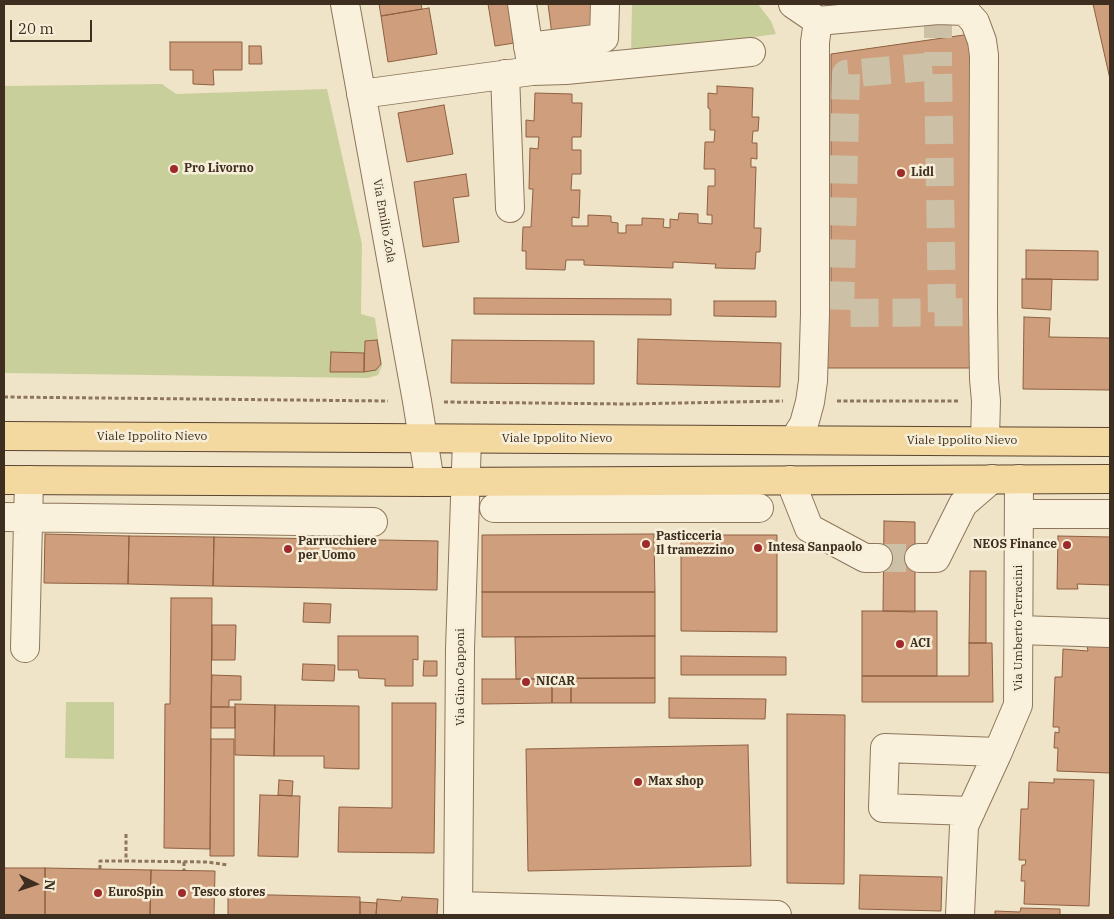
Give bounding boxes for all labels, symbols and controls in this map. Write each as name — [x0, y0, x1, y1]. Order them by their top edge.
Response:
scale bar — [12, 10, 95, 42]
text: 20 m — [18, 19, 54, 38]
place label: Pro Livorno — [184, 162, 254, 176]
marker: Pro Livorno — [168, 163, 180, 175]
place label: Lidl — [911, 166, 934, 180]
marker: Lidl — [895, 167, 907, 179]
street label: Via Emilio Zola — [370, 178, 398, 264]
street label: Viale Ippolito Nievo — [97, 430, 207, 444]
street label: Viale Ippolito Nievo — [502, 432, 612, 446]
street label: Viale Ippolito Nievo — [907, 434, 1017, 448]
place label: Pasticceria Il tramezzino — [656, 530, 734, 558]
place label: Parrucchiere per Uomo — [298, 535, 377, 563]
marker: Pasticceria Il tramezzino — [640, 538, 652, 550]
place label: NEOS Finance — [973, 538, 1057, 552]
marker: NEOS Finance — [1061, 539, 1073, 551]
place label: Intesa Sanpaolo — [768, 541, 862, 555]
marker: Intesa Sanpaolo — [752, 542, 764, 554]
marker: Parrucchiere per Uomo — [282, 543, 294, 555]
street label: Via Umberto Terracini — [1012, 565, 1026, 691]
street label: Via Gino Capponi — [454, 628, 468, 726]
place label: ACI — [910, 637, 931, 651]
marker: ACI — [894, 638, 906, 650]
place label: NICAR — [536, 675, 575, 689]
marker: NICAR — [520, 676, 532, 688]
place label: Max shop — [648, 775, 704, 789]
marker: Max shop — [632, 776, 644, 788]
north arrow — [10, 859, 60, 909]
text: N — [41, 879, 59, 891]
place label: EuroSpin — [108, 886, 164, 900]
place label: Tesco stores — [192, 886, 265, 900]
marker: EuroSpin — [92, 887, 104, 899]
marker: Tesco stores — [176, 887, 188, 899]

